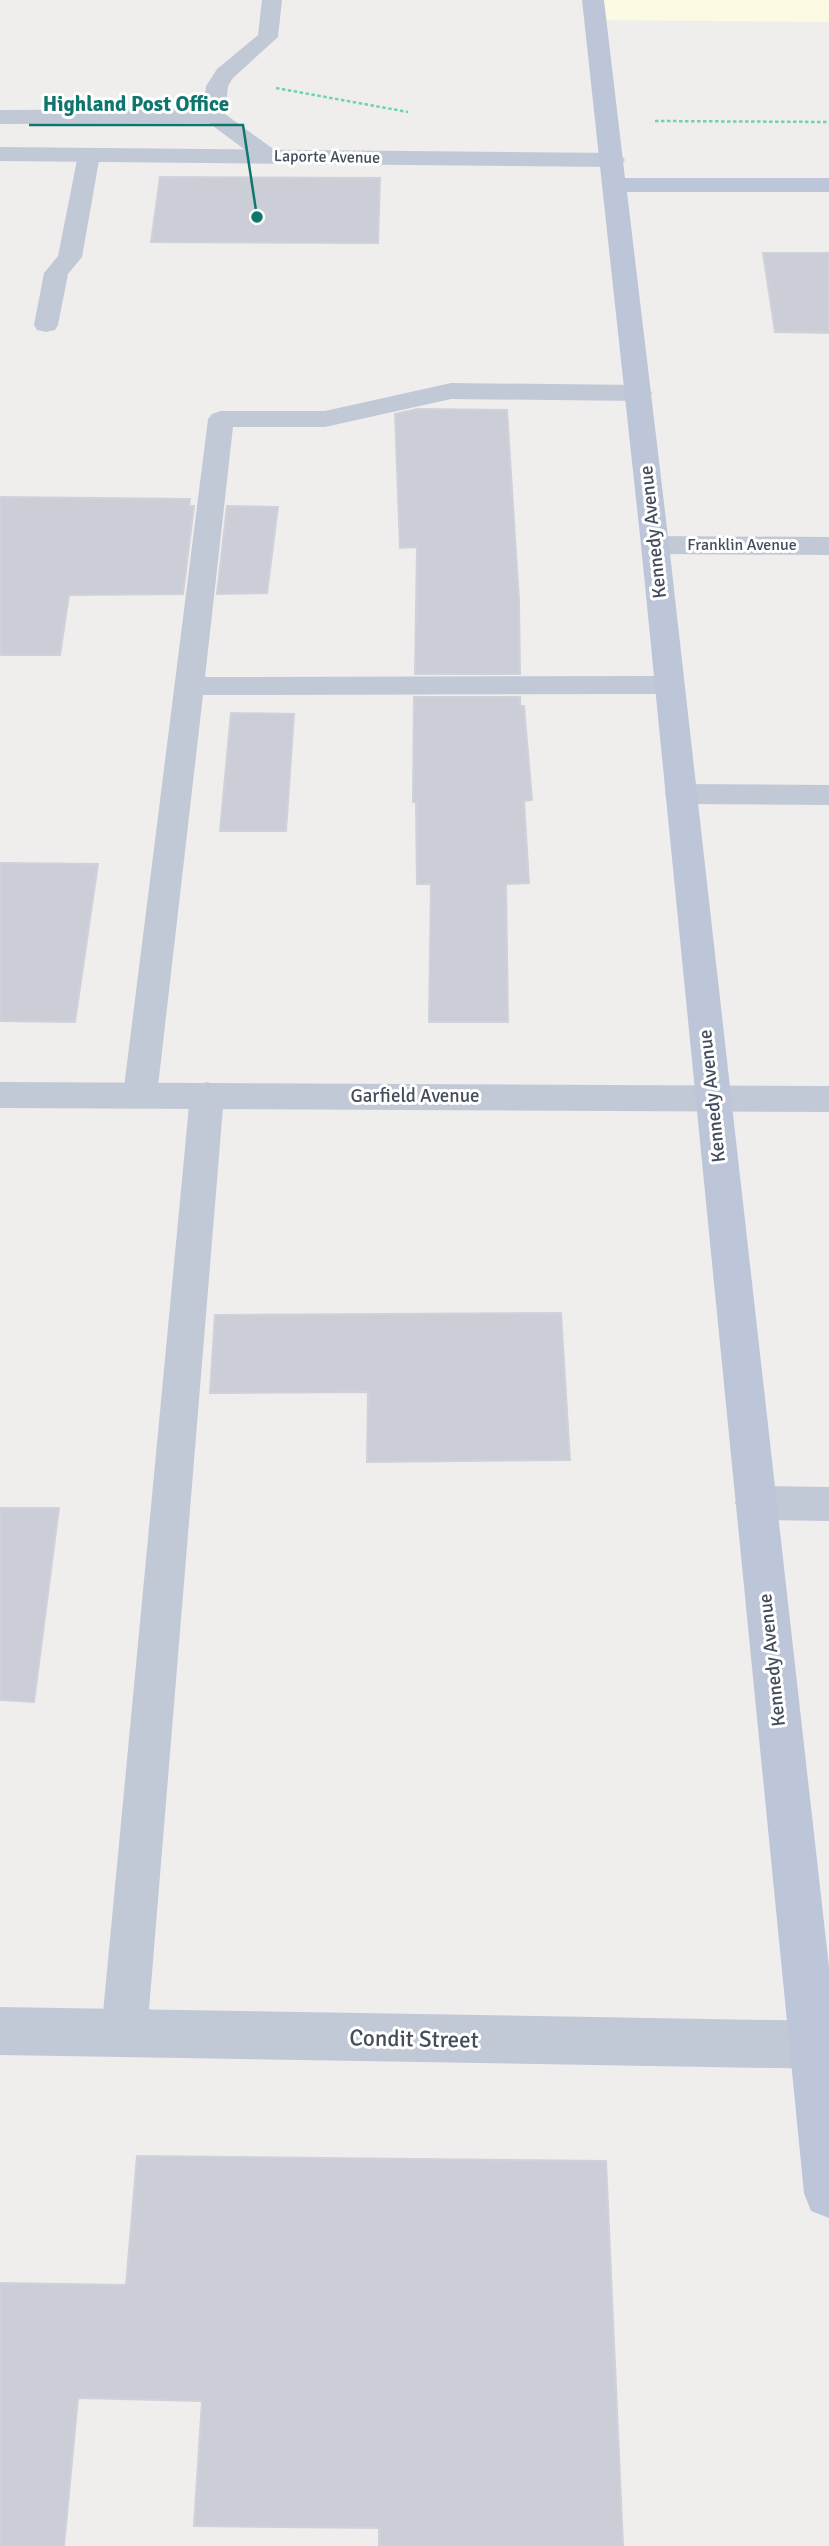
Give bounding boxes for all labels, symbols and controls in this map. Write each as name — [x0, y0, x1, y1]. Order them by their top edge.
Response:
callout: Highland Post Office — [29, 83, 243, 125]
text: Highland Post Office — [43, 91, 229, 117]
street label: Laporte Avenue — [274, 146, 380, 168]
street label: Kennedy Avenue — [634, 464, 672, 600]
street label: Franklin Avenue — [687, 535, 797, 555]
street label: Kennedy Avenue — [693, 1028, 731, 1164]
street label: Garfield Avenue — [350, 1084, 480, 1108]
street label: Kennedy Avenue — [753, 1592, 791, 1728]
street label: Condit Street — [349, 2023, 479, 2055]

